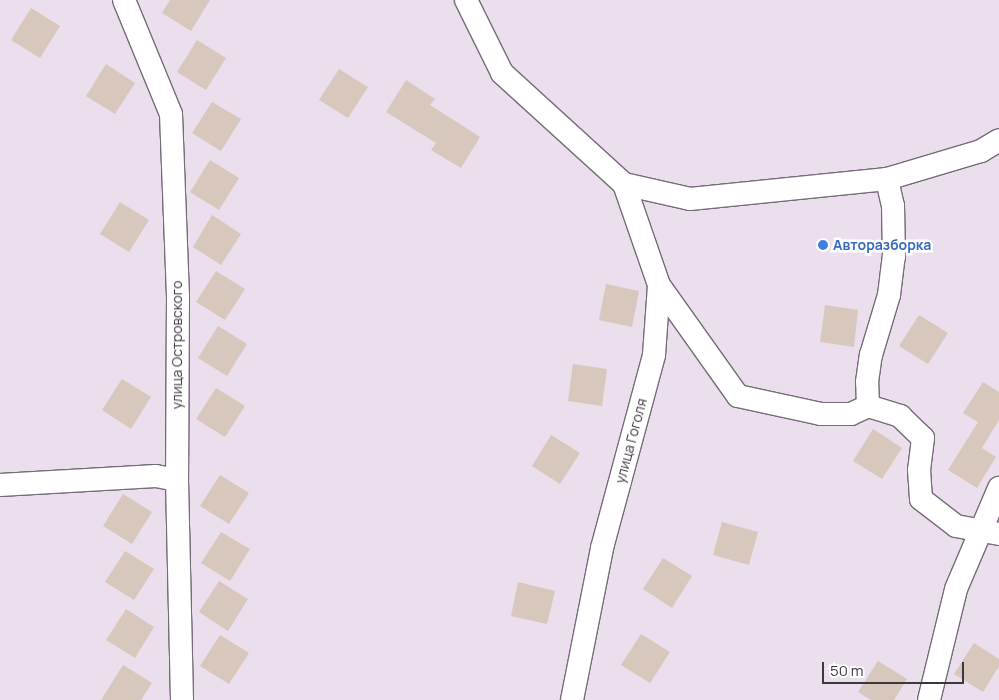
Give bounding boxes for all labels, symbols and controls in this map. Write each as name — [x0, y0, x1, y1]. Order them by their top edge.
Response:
place label: Авторазборка — [833, 237, 931, 253]
marker: Авторазборка — [817, 239, 829, 251]
street label: улица Островского — [169, 281, 185, 409]
street label: улица Гоголя — [612, 397, 650, 485]
scale bar — [824, 652, 966, 684]
text: 50 m — [830, 660, 864, 681]

